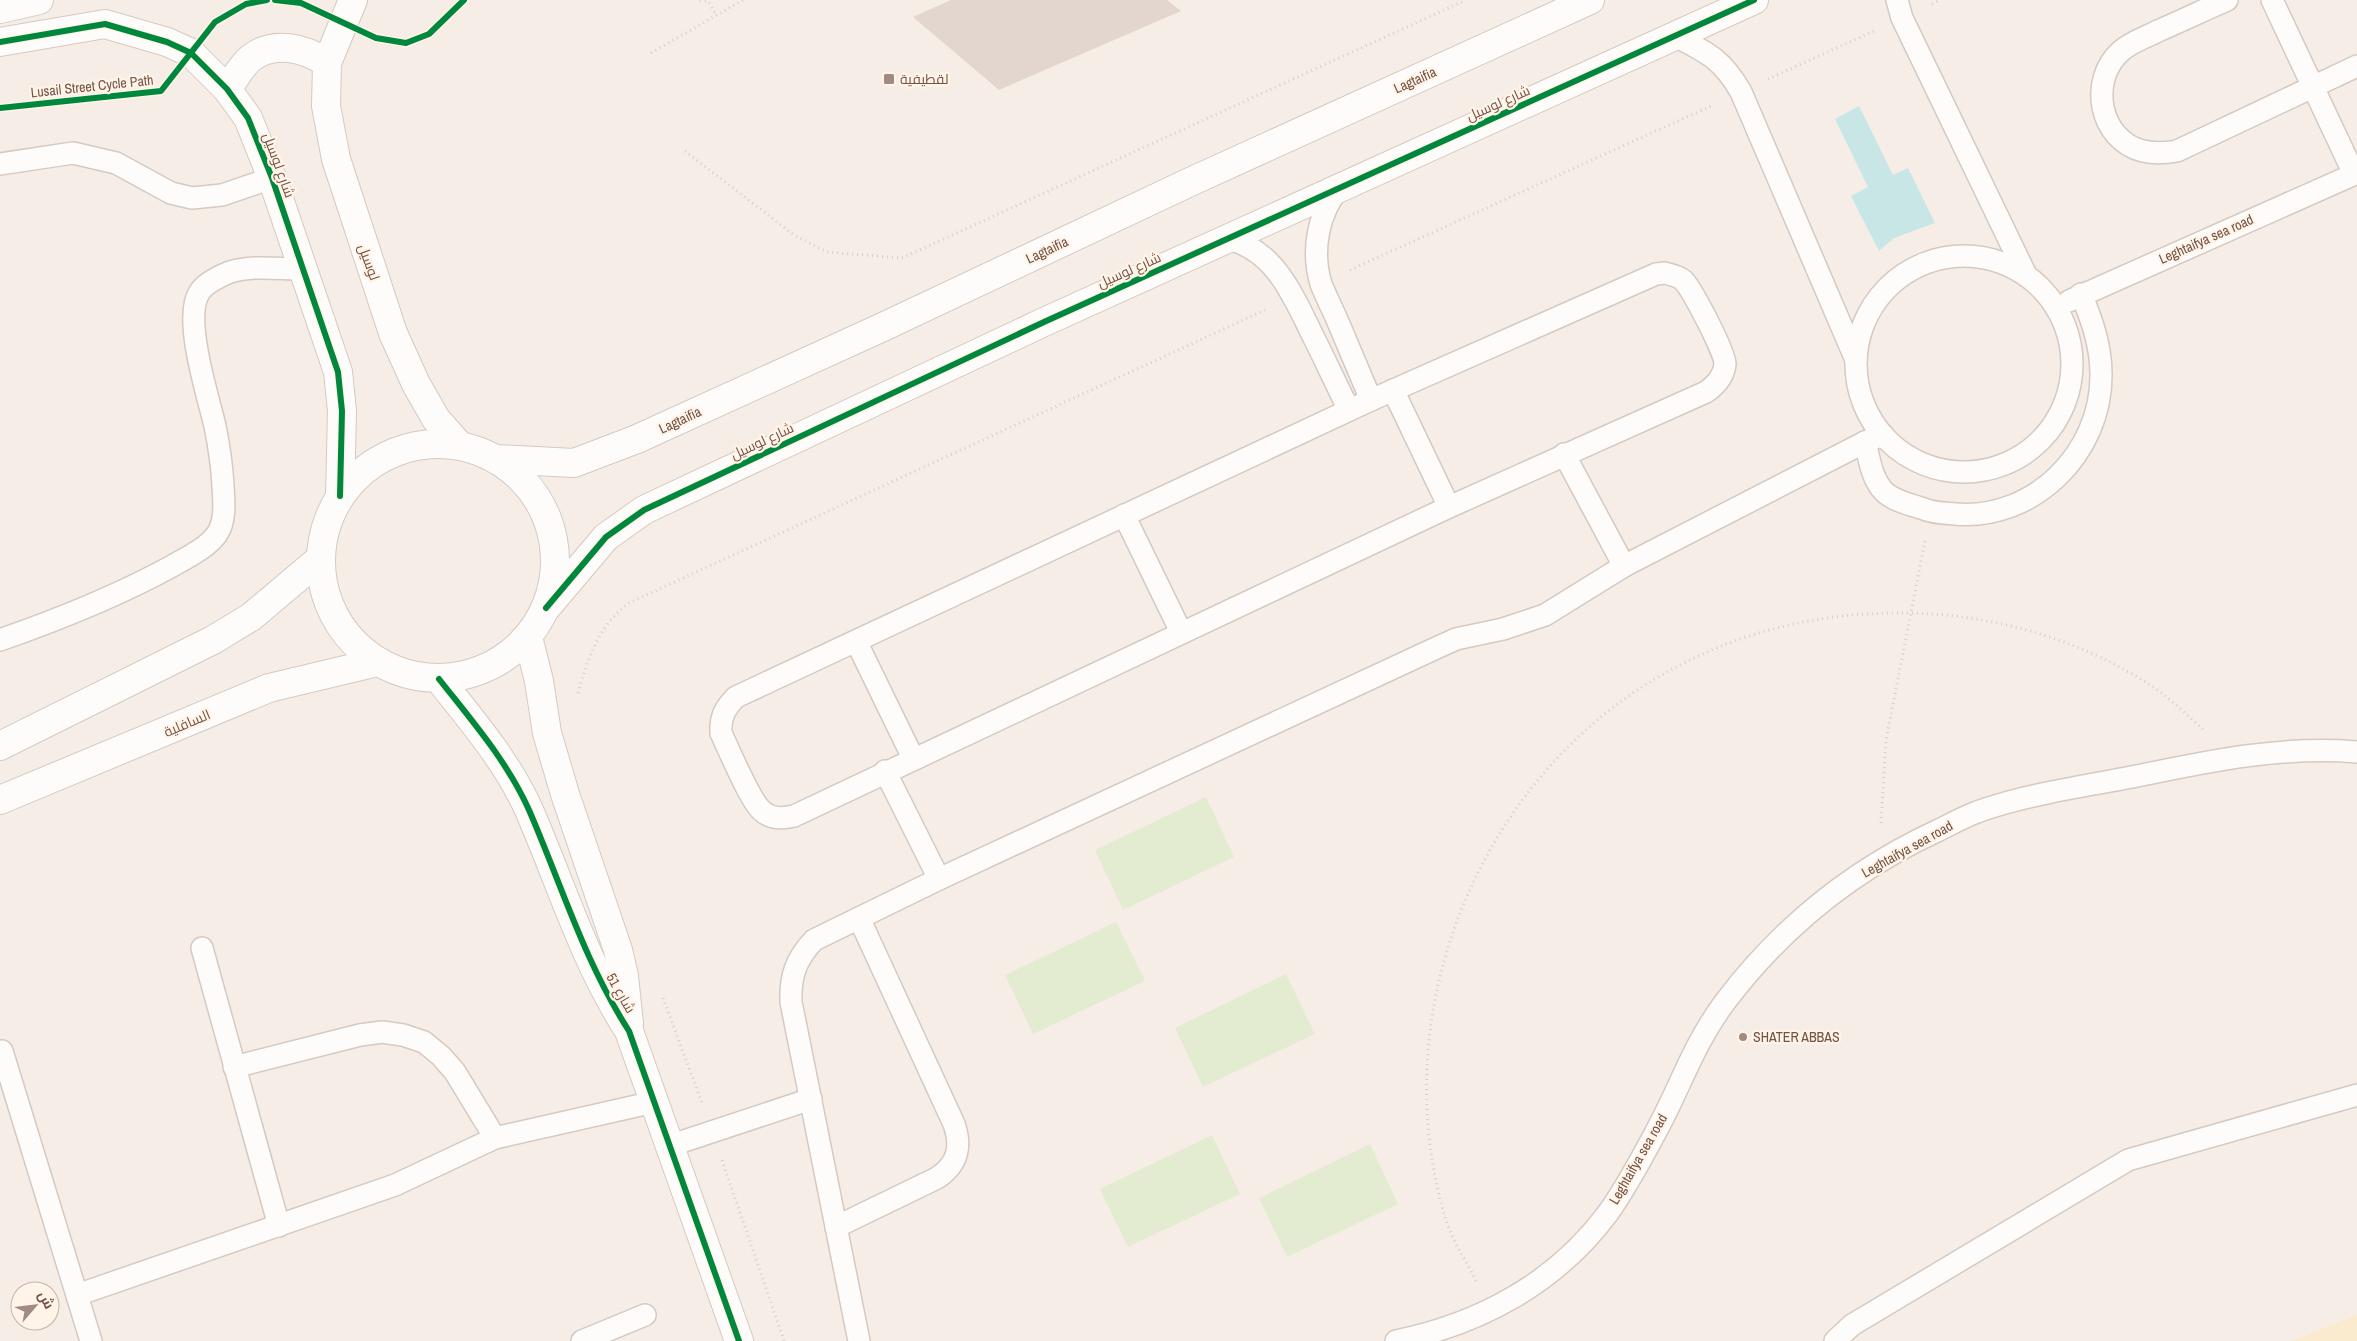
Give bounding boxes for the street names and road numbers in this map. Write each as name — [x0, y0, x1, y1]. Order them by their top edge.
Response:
street label: Lagtaifia — [1391, 62, 1440, 97]
street label: Lusail Street Cycle Path — [30, 71, 154, 101]
street label: شارع لوسيل — [1463, 81, 1533, 125]
street label: شارع لوسيل — [259, 130, 299, 200]
street label: Leghtaifya sea road — [2156, 210, 2256, 268]
street label: Lagtaifia — [1023, 232, 1072, 268]
street label: لوسيل — [354, 241, 384, 283]
street label: شارع لوسيل — [1094, 248, 1164, 292]
street label: Lagtaifia — [656, 402, 705, 438]
street label: شارع لوسيل — [728, 419, 796, 463]
street label: السافلية — [161, 705, 213, 741]
street label: Leghtaifya sea road — [1858, 817, 1956, 881]
street label: شارع 51 — [602, 970, 640, 1016]
street label: Leghtaifya sea road — [1605, 1111, 1671, 1207]

